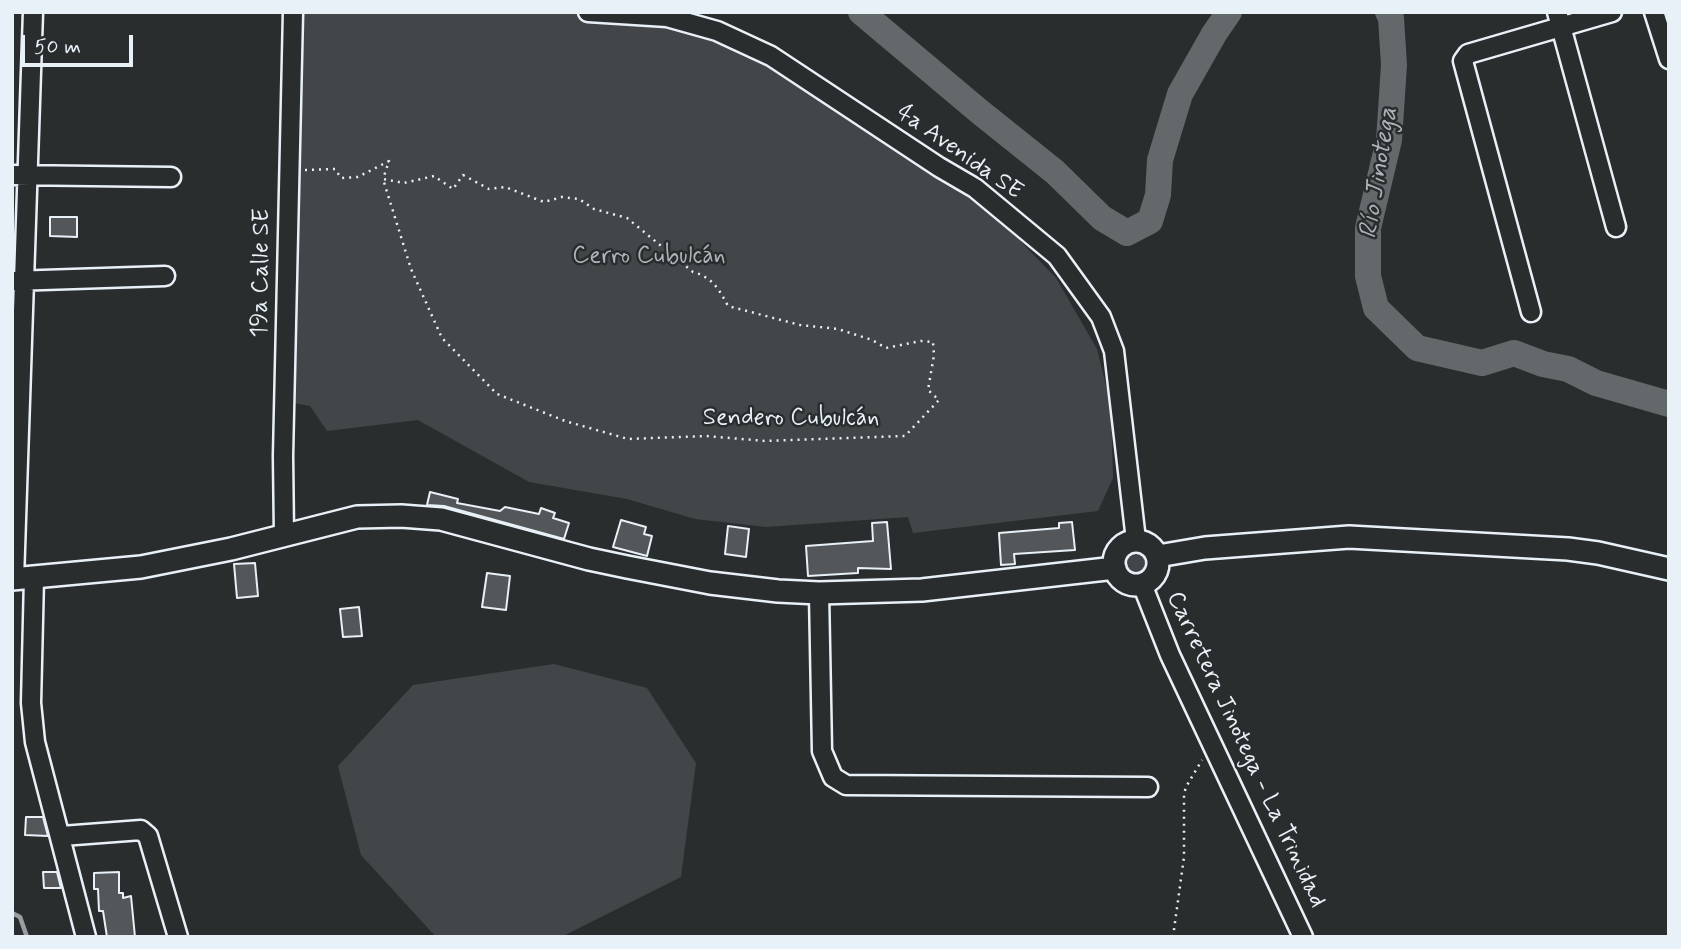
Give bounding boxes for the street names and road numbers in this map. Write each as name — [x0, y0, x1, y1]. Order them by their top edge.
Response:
street label: 4a Avenida SE — [890, 99, 1028, 207]
street label: 19a Calle SE — [246, 208, 278, 338]
street label: Sendero Cubulcán — [703, 405, 879, 433]
street label: Carretera Jinotega - La Trinidad — [1159, 587, 1331, 913]

